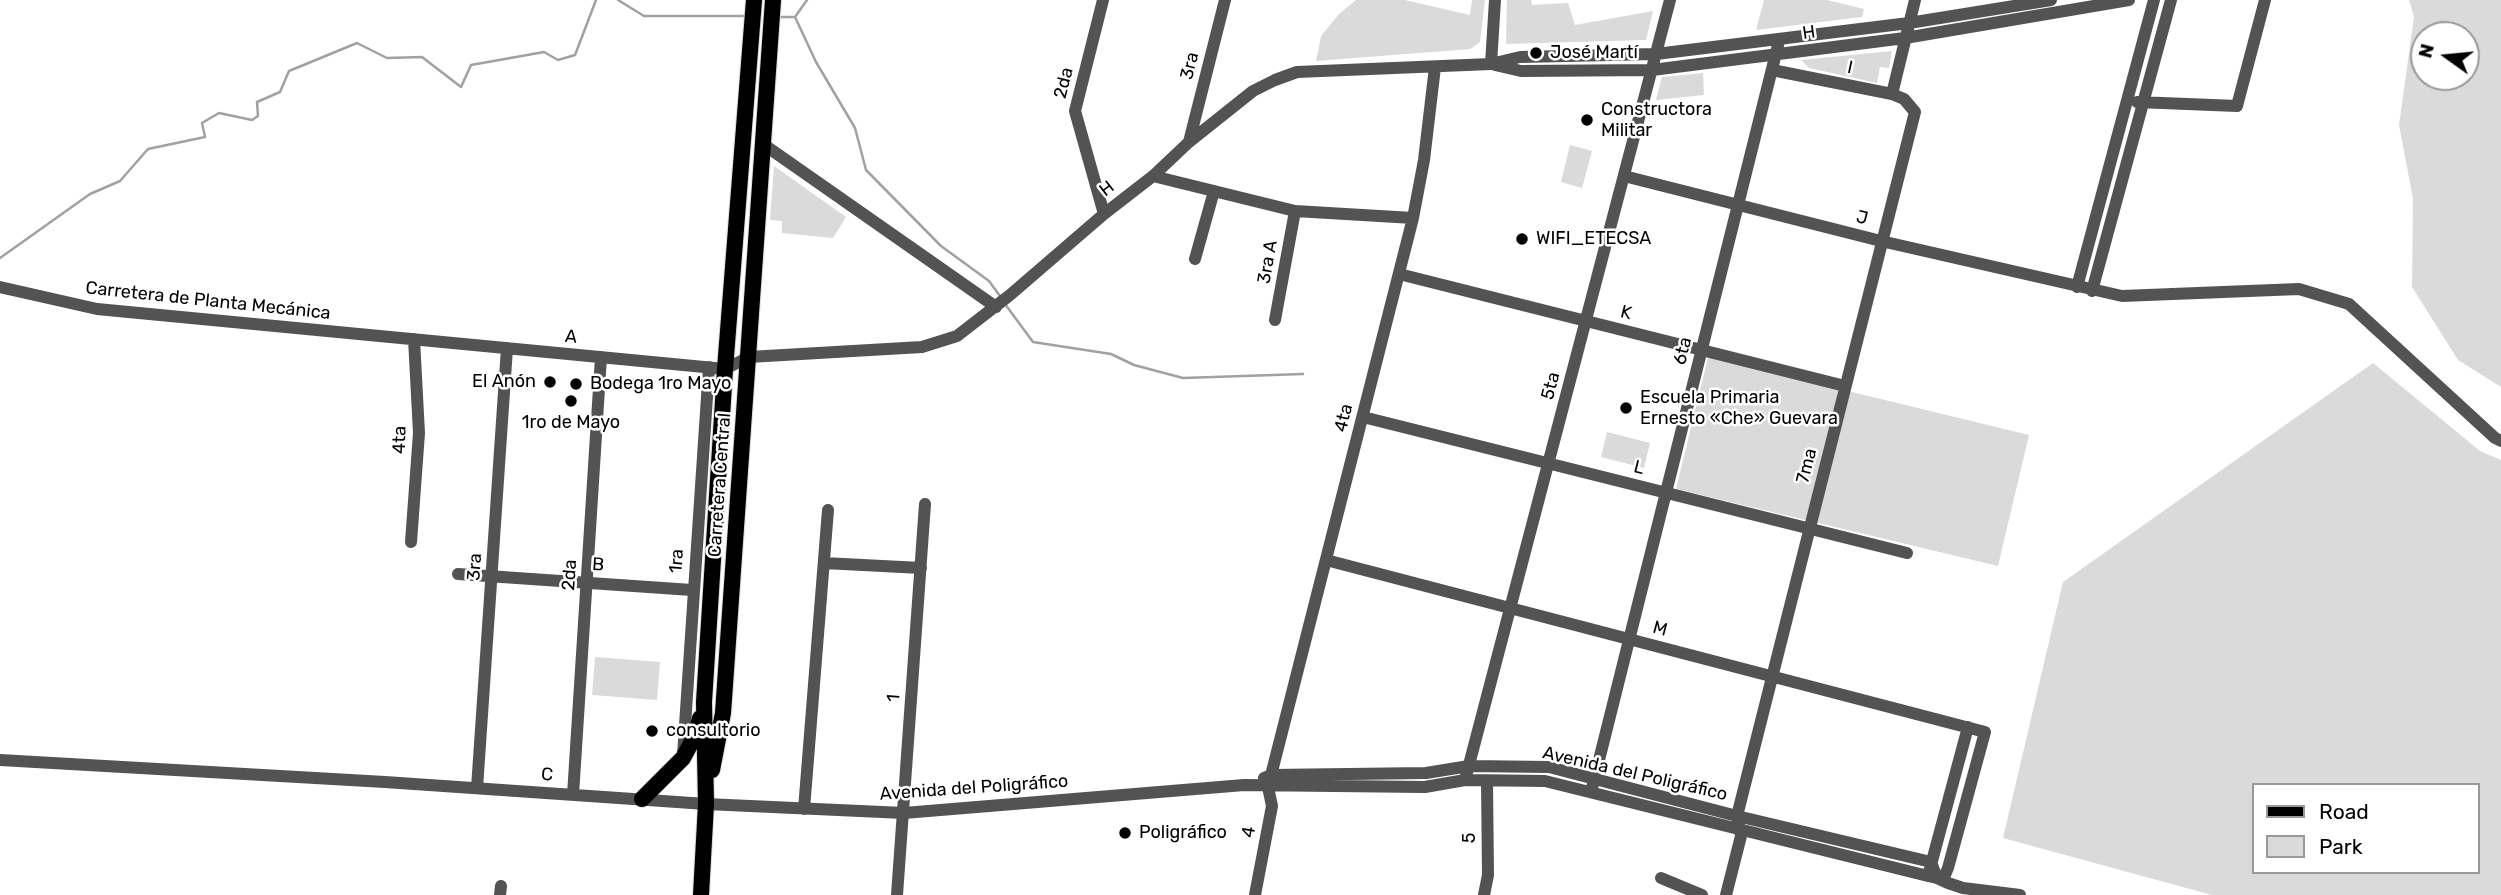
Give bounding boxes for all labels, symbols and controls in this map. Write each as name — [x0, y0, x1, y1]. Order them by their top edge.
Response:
street label: H — [1801, 21, 1817, 45]
north arrow — [2410, 21, 2480, 91]
text: N — [2413, 41, 2439, 61]
place label: José Martí — [1550, 42, 1638, 64]
marker: José Martí — [1528, 45, 1544, 61]
street label: 3ra — [1176, 50, 1204, 82]
street label: I — [1845, 57, 1855, 79]
street label: 2da — [1050, 65, 1078, 101]
place label: Constructora Militar — [1601, 99, 1712, 142]
marker: Constructora Militar — [1579, 112, 1595, 128]
street label: H — [1095, 177, 1119, 201]
street label: J — [1854, 206, 1870, 230]
place label: WIFI_ETECSA — [1536, 228, 1651, 250]
marker: WIFI_ETECSA — [1514, 231, 1530, 247]
street label: 3ra A — [1254, 238, 1282, 286]
street label: Carretera de Planta Mecánica — [84, 277, 332, 325]
street label: K — [1618, 301, 1634, 325]
street label: A — [564, 326, 578, 348]
street label: 6ta — [1669, 335, 1697, 367]
street label: 5ta — [1537, 370, 1565, 402]
place label: El Anón — [472, 371, 536, 393]
place label: Bodega 1ro Mayo — [590, 373, 731, 395]
marker: El Anón — [542, 374, 558, 390]
marker: Bodega 1ro Mayo — [568, 376, 584, 392]
place label: Escuela Primaria Ernesto «Che» Guevara — [1640, 387, 1838, 430]
marker: 1ro de Mayo — [563, 393, 579, 409]
marker: Escuela Primaria Ernesto «Che» Guevara — [1618, 400, 1634, 416]
street label: 4ta — [1330, 402, 1358, 434]
place label: 1ro de Mayo — [522, 412, 620, 434]
street label: Carretera Central — [704, 412, 736, 558]
street label: 4ta — [389, 426, 411, 454]
street label: 7ma — [1792, 446, 1822, 486]
street label: L — [1631, 456, 1647, 480]
street label: 1ra — [665, 548, 689, 574]
street label: 3ra — [463, 553, 487, 581]
street label: B — [591, 554, 605, 576]
street label: 2da — [558, 559, 582, 591]
street label: M — [1650, 617, 1670, 641]
street label: 1 — [883, 693, 905, 703]
place label: consultorio — [666, 720, 760, 742]
marker: consultorio — [644, 723, 660, 739]
street label: Avenida del Poligráfico — [1540, 742, 1730, 806]
street label: C — [540, 764, 554, 786]
street label: Avenida del Poligráfico — [879, 771, 1069, 805]
legend — [2252, 783, 2480, 874]
text: Road — [2319, 799, 2369, 824]
place label: Poligráfico — [1139, 822, 1227, 844]
marker: Poligráfico — [1117, 825, 1133, 841]
street label: 4 — [1237, 825, 1261, 839]
street label: 5 — [1459, 833, 1481, 843]
text: Park — [2319, 834, 2363, 859]

